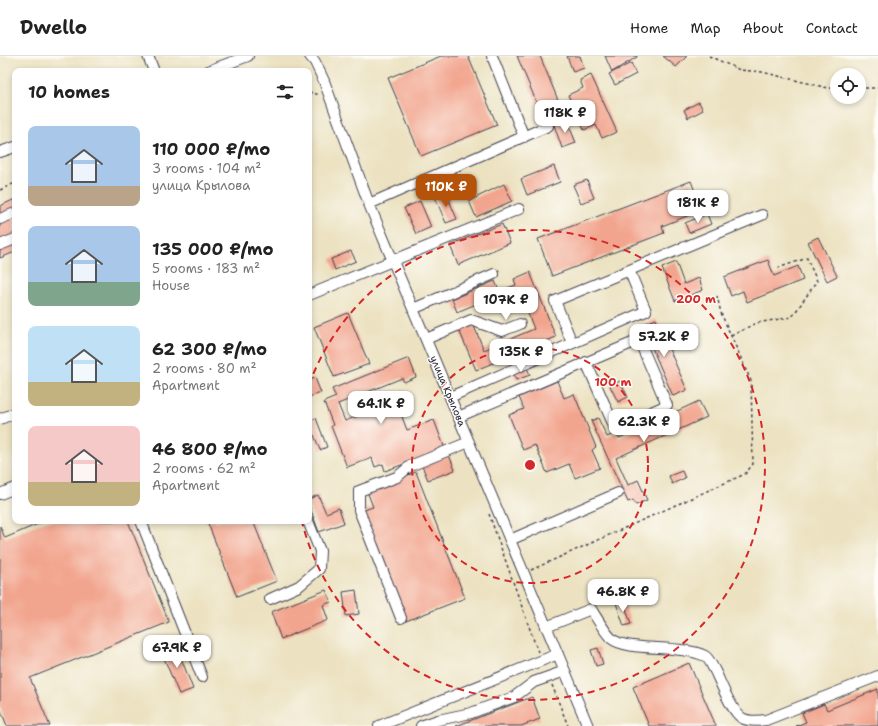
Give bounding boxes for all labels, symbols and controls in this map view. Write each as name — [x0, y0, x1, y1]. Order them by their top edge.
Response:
text: Dwello — [20, 15, 87, 40]
text: Home — [630, 19, 669, 37]
text: Map — [691, 19, 721, 37]
text: About — [743, 19, 784, 37]
text: Contact — [806, 19, 858, 37]
map controls — [830, 68, 866, 104]
button: locate — [830, 68, 866, 104]
text: 10 homes — [28, 81, 110, 103]
icon: filters — [274, 81, 296, 103]
pin: 118K ₽ — [532, 100, 598, 134]
text: 118K ₽ — [544, 104, 587, 121]
text: 110 000 ₽/mo — [152, 138, 270, 160]
icon: home — [60, 142, 108, 190]
text: 3 rooms · 104 m² — [152, 160, 261, 177]
pin: 110K ₽ — [413, 174, 479, 208]
text: улица Крылова — [152, 177, 250, 194]
text: 110K ₽ — [425, 178, 467, 195]
pin: 181K ₽ — [665, 190, 731, 224]
text: 181K ₽ — [676, 194, 720, 211]
text: 135 000 ₽/mo — [152, 238, 274, 260]
icon: home — [60, 242, 108, 290]
text: 5 rooms · 183 m² — [152, 260, 260, 277]
text: House — [152, 277, 190, 294]
pin: 107K ₽ — [473, 287, 539, 321]
text: 107K ₽ — [483, 291, 529, 308]
text: 200 m — [676, 291, 716, 307]
pin: 57.2K ₽ — [627, 324, 701, 358]
text: 57.2K ₽ — [638, 328, 690, 345]
text: 62 300 ₽/mo — [152, 338, 267, 360]
pin: 135K ₽ — [488, 339, 554, 373]
icon: home — [60, 342, 108, 390]
text: 135K ₽ — [498, 343, 544, 360]
street label: улица Крылова — [427, 354, 469, 429]
text: 2 rooms · 80 m² — [152, 360, 256, 377]
text: 100 m — [595, 374, 632, 390]
text: Apartment — [152, 377, 220, 394]
pin: 64.1K ₽ — [344, 391, 418, 425]
text: 64.1K ₽ — [357, 395, 405, 412]
pin: 62.3K ₽ — [607, 409, 681, 443]
text: 62.3K ₽ — [618, 413, 670, 430]
text: 46 800 ₽/mo — [152, 438, 267, 460]
icon: home — [60, 442, 108, 490]
centre of rings — [523, 458, 537, 472]
text: 2 rooms · 62 m² — [152, 460, 256, 477]
text: Apartment — [152, 477, 220, 494]
pin: 46.8K ₽ — [586, 579, 660, 613]
text: 46.8K ₽ — [597, 583, 649, 600]
pin: 67.9K ₽ — [140, 635, 214, 669]
text: 67.9K ₽ — [152, 639, 202, 656]

